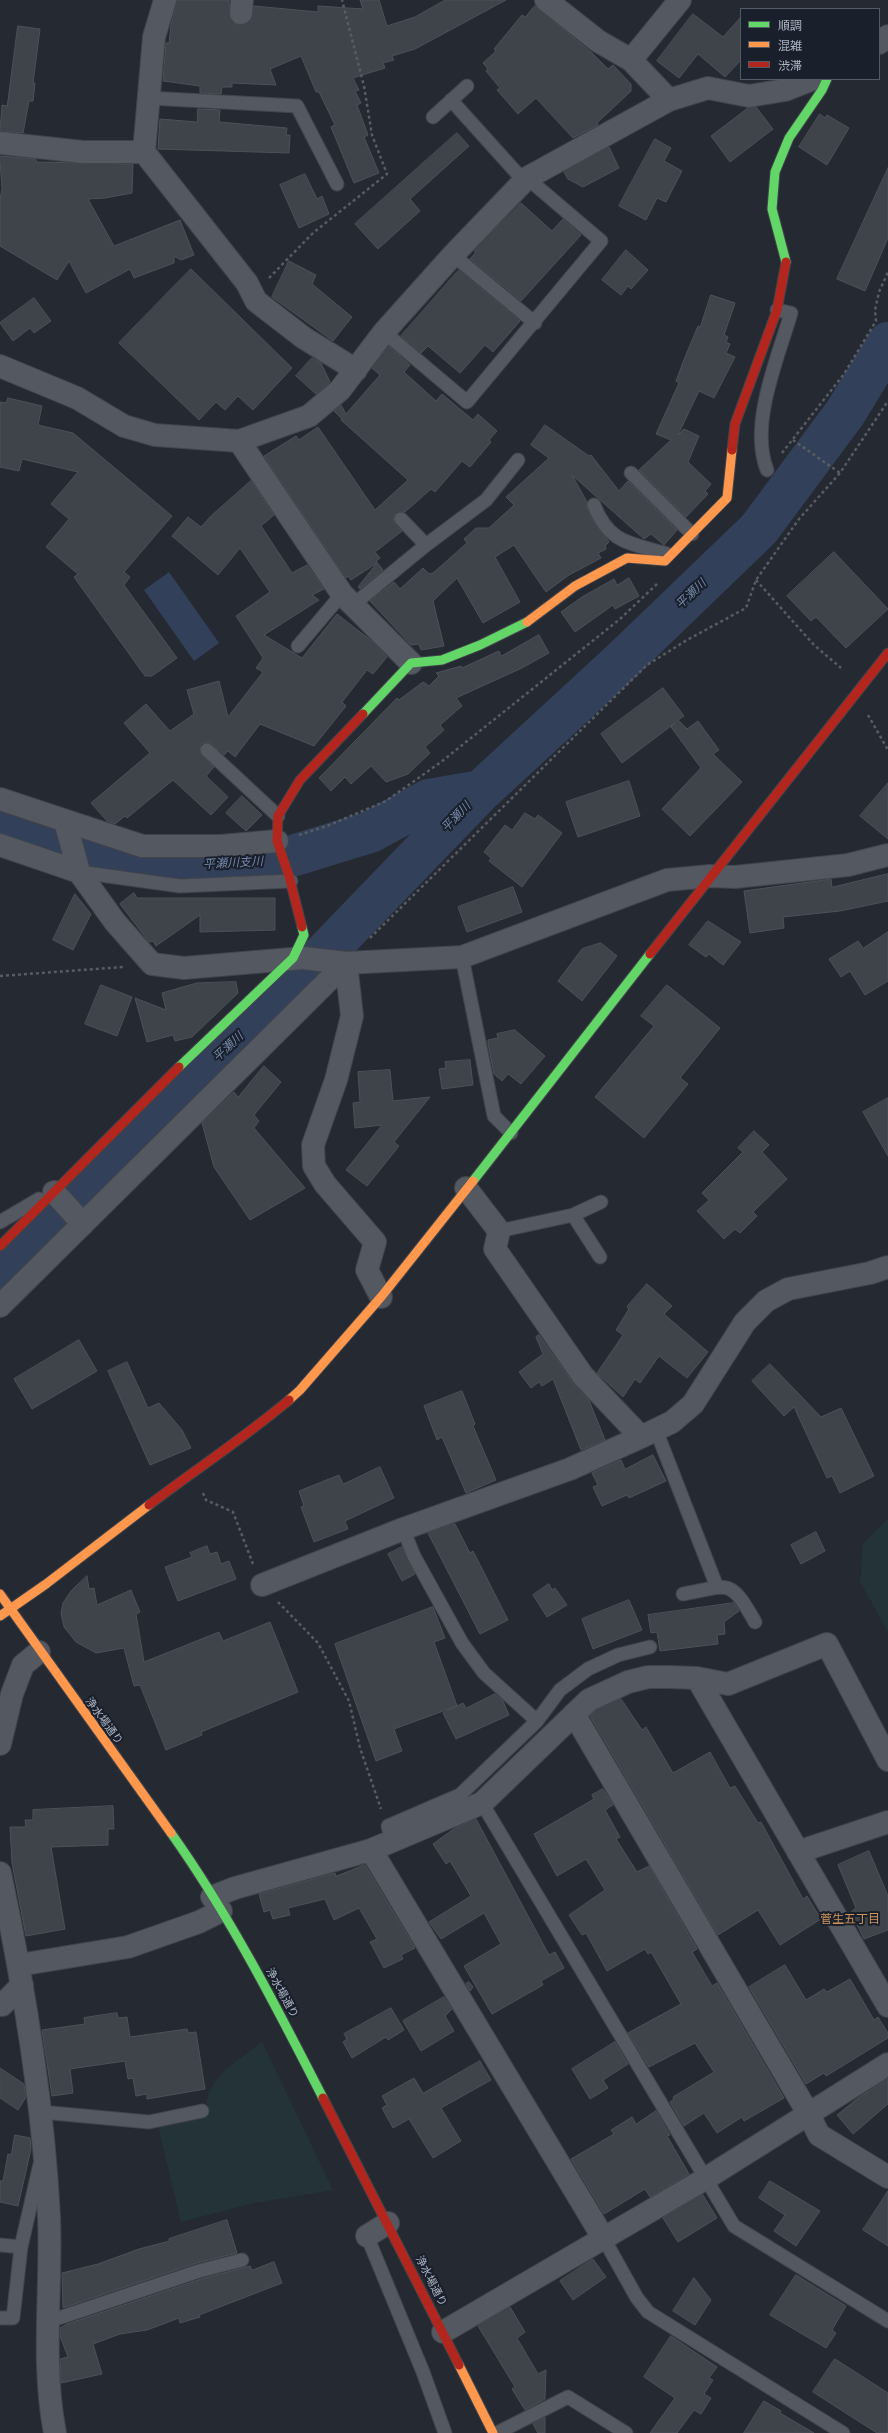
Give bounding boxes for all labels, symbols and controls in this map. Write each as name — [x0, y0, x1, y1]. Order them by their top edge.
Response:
legend — [740, 8, 880, 80]
text: 順調 — [778, 19, 802, 33]
text: 混雑 — [778, 39, 802, 53]
text: 渋滞 — [778, 59, 802, 73]
water label: 平瀬川 — [673, 576, 709, 612]
water label: 平瀬川 — [438, 799, 474, 835]
water label: 平瀬川支川 — [203, 854, 263, 872]
water label: 平瀬川 — [210, 1029, 246, 1065]
street label: 浄水場通り — [82, 1695, 126, 1747]
district label: 菅生五丁目 — [820, 1912, 880, 1926]
street label: 浄水場通り — [263, 1966, 301, 2020]
street label: 浄水場通り — [413, 2254, 449, 2308]

